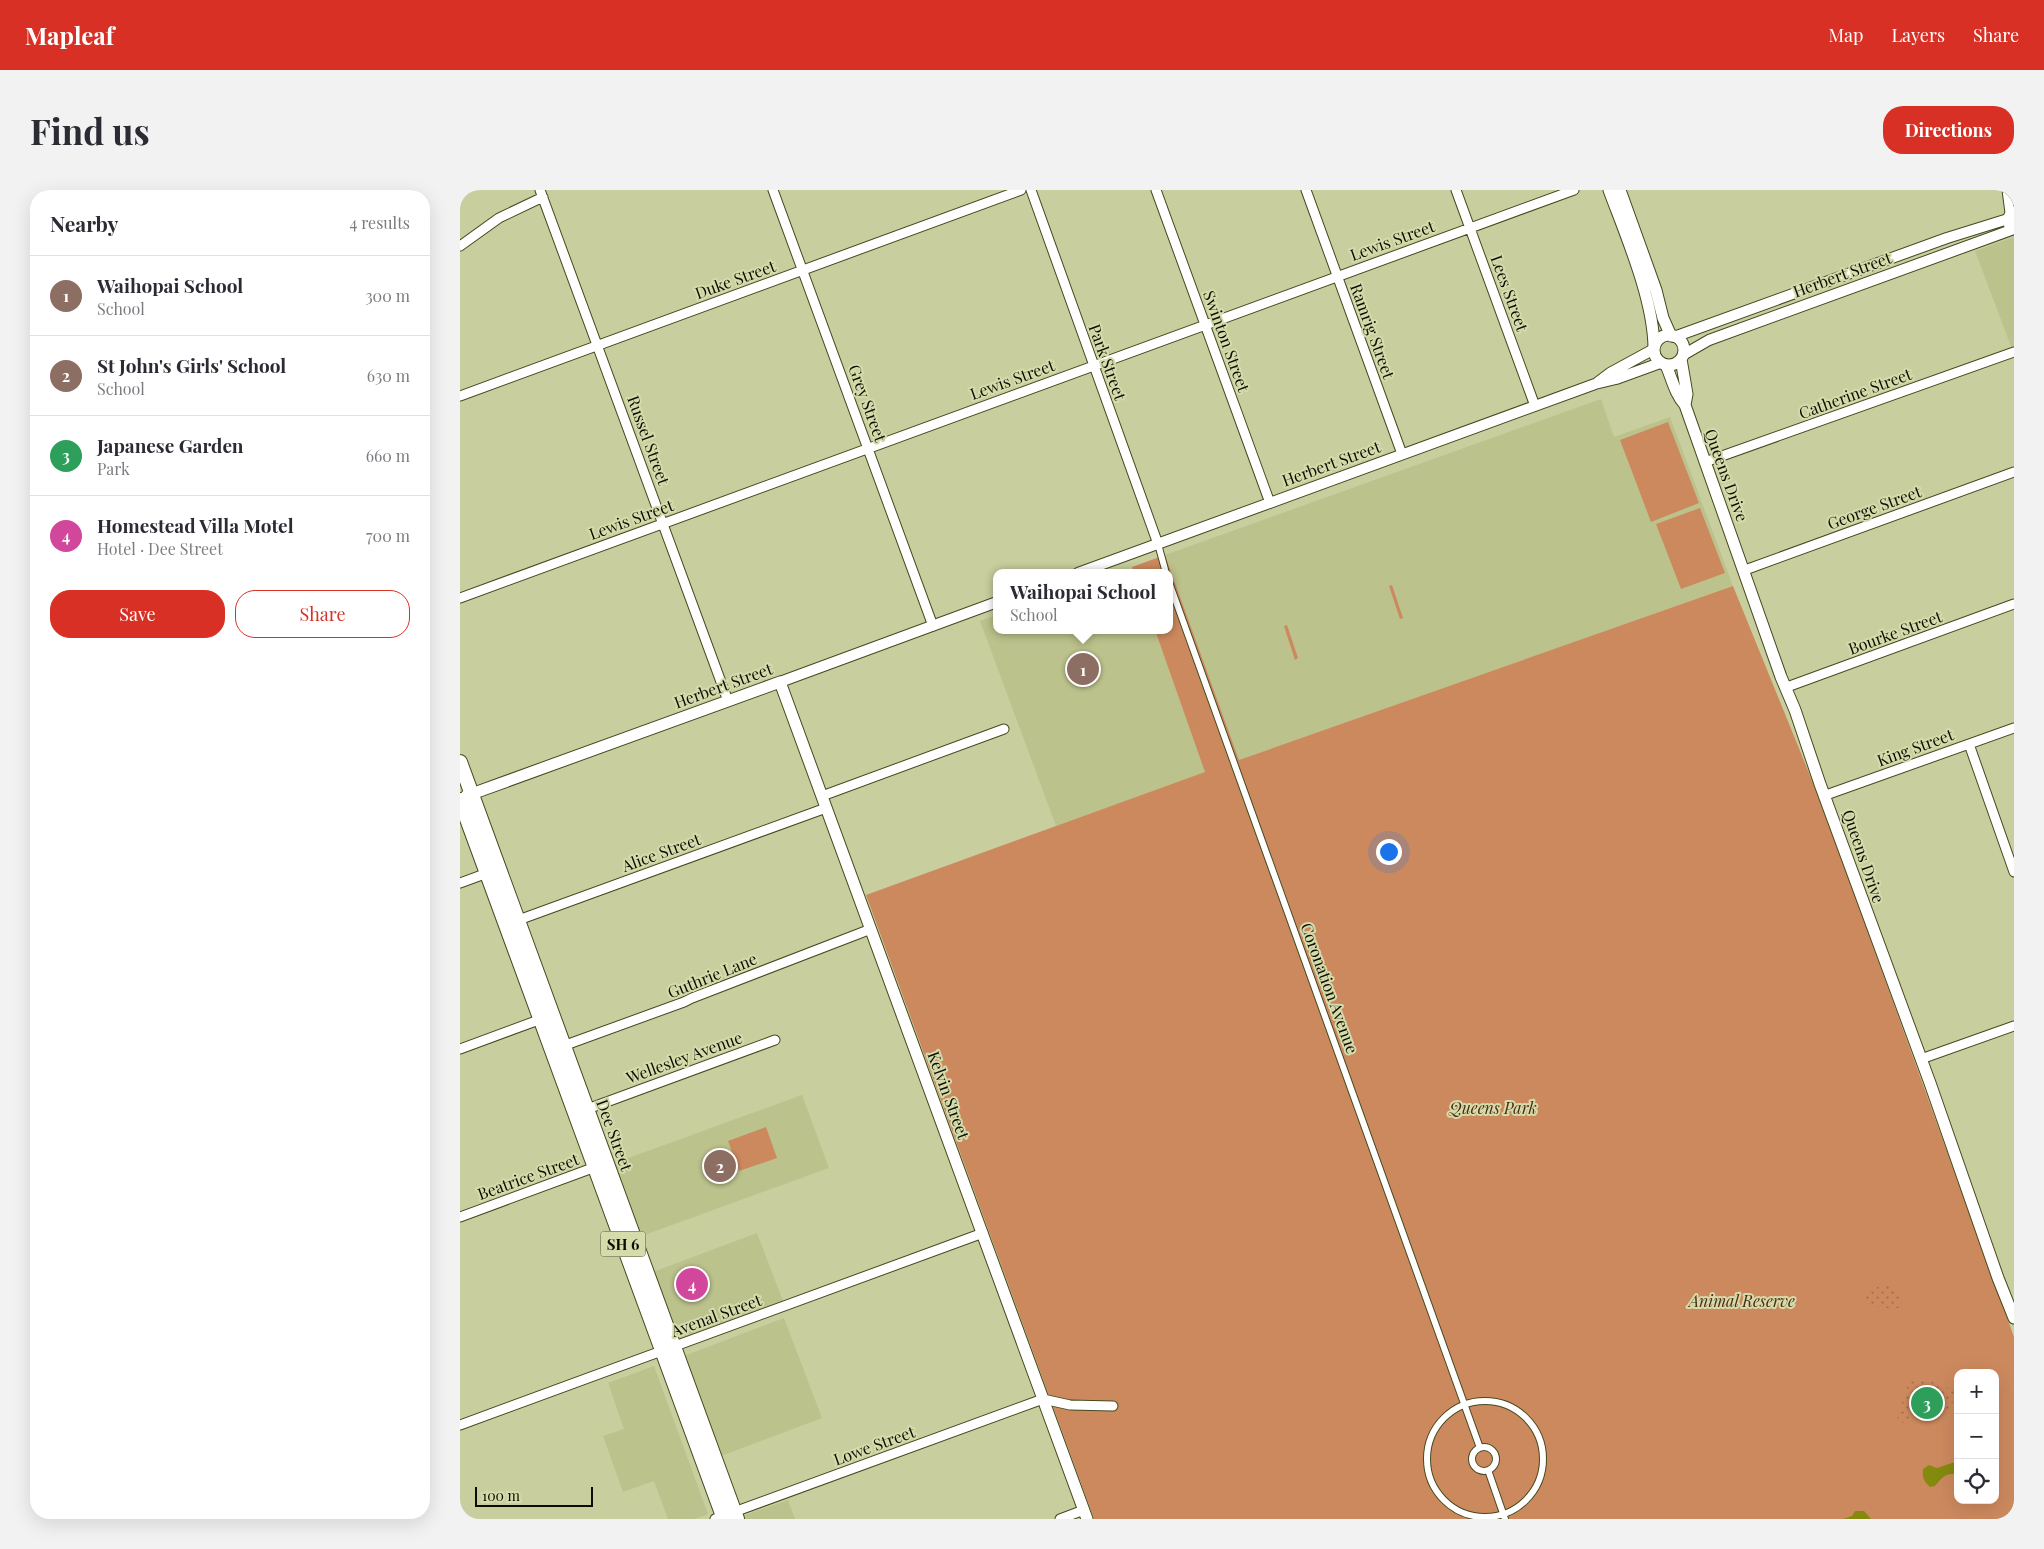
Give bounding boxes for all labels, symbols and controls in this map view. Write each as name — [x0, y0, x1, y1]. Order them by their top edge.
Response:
text: Mapleaf — [25, 19, 114, 51]
text: Map — [1828, 23, 1863, 47]
text: Layers — [1891, 23, 1945, 47]
text: Share — [1973, 23, 2019, 47]
button: Directions — [1883, 106, 2014, 154]
text: Find us — [30, 107, 150, 154]
text: Nearby — [50, 209, 119, 237]
text: 4 results — [349, 212, 410, 233]
street label: Lewis Street — [1347, 215, 1438, 265]
street label: Herbert Street — [1790, 246, 1894, 302]
street label: Lees Street — [1487, 252, 1534, 334]
street label: Duke Street — [692, 255, 778, 303]
text: Waihopai School — [97, 272, 243, 298]
street label: Ramrig Street — [1346, 281, 1400, 382]
text: 1 — [63, 285, 69, 306]
text: 300 m — [365, 285, 410, 306]
street label: Swinton Street — [1199, 288, 1255, 395]
text: School — [97, 298, 145, 319]
street label: Park Street — [1085, 321, 1132, 403]
text: St John's Girls' School — [97, 352, 286, 378]
street label: Lewis Street — [967, 354, 1058, 404]
street label: Grey Street — [844, 362, 892, 445]
street label: Catherine Street — [1796, 363, 1915, 423]
text: 2 — [62, 365, 70, 386]
text: 630 m — [367, 365, 410, 386]
text: School — [97, 378, 145, 399]
street label: Russel Street — [623, 392, 675, 488]
street label: Queens Drive — [1701, 426, 1753, 524]
text: Japanese Garden — [97, 432, 244, 458]
street label: Herbert Street — [1279, 435, 1383, 491]
text: 3 — [62, 445, 70, 466]
text: 660 m — [366, 445, 410, 466]
text: Park — [97, 458, 130, 479]
street label: George Street — [1824, 480, 1924, 534]
street label: Lewis Street — [586, 494, 677, 544]
text: Homestead Villa Motel — [97, 512, 294, 538]
text: 4 — [62, 525, 70, 546]
text: 700 m — [366, 525, 410, 546]
text: Hotel · Dee Street — [97, 538, 223, 559]
popup — [993, 569, 1173, 634]
text: Waihopai School — [1010, 578, 1156, 604]
button: Save — [50, 590, 225, 638]
button: Share — [235, 590, 410, 638]
text: School — [1010, 604, 1058, 625]
street label: Bourke Street — [1845, 605, 1945, 659]
pin: 1 — [1067, 650, 1099, 688]
street label: Herbert Street — [671, 657, 775, 713]
street label: King Street — [1874, 723, 1956, 771]
street label: Queens Drive — [1838, 807, 1890, 905]
street label: Alice Street — [618, 828, 704, 876]
your location — [1376, 839, 1402, 865]
street label: Coronation Avenue — [1297, 920, 1363, 1056]
street label: Guthrie Lane — [664, 948, 760, 1002]
street label: Wellesley Avenue — [622, 1026, 745, 1088]
street label: Kelvin Street — [923, 1048, 975, 1142]
street label: Dee Street — [592, 1096, 638, 1174]
park label: Queens Park — [1448, 1097, 1537, 1118]
pin: 2 — [704, 1147, 736, 1185]
street label: Beatrice Street — [474, 1148, 582, 1204]
road number: SH 6 — [600, 1232, 646, 1256]
pin: 4 — [676, 1265, 708, 1303]
street label: Avenal Street — [667, 1289, 764, 1341]
park label: Animal Reserve — [1687, 1290, 1795, 1311]
map controls — [1954, 1369, 1999, 1504]
button: + — [1954, 1369, 1999, 1414]
pin: 3 — [1911, 1384, 1943, 1422]
button: − — [1954, 1414, 1999, 1459]
street label: Lowe Street — [830, 1420, 918, 1469]
button: locate — [1954, 1459, 1999, 1504]
scale bar — [475, 1484, 592, 1507]
text: 100 m — [482, 1486, 520, 1505]

